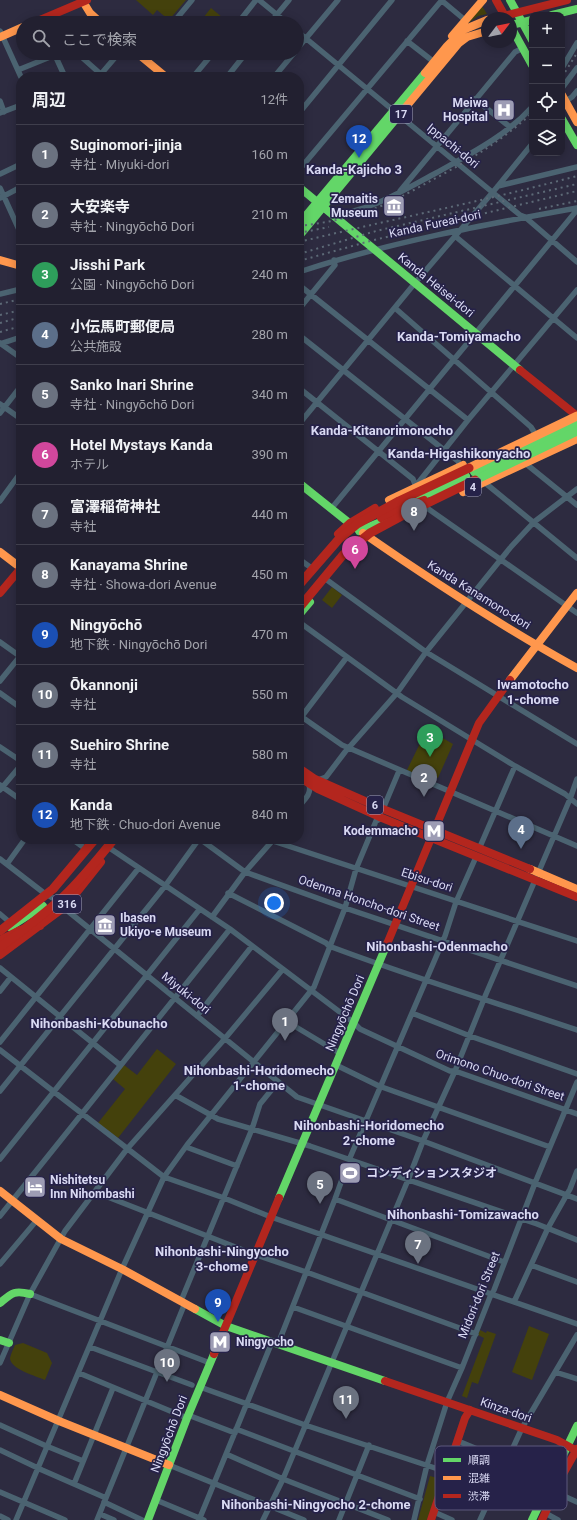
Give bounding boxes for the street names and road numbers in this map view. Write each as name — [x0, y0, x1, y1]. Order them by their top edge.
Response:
road number: 17 — [390, 105, 412, 123]
street label: Ippachi-dori — [424, 121, 482, 171]
street label: Kanda Fureai-dori — [388, 207, 482, 241]
street label: Kanda Heisei-dori — [395, 250, 477, 320]
road number: 4 — [465, 478, 481, 496]
street label: Kanda Kanamono-dori — [425, 558, 533, 632]
road number: 6 — [367, 796, 383, 814]
street label: Ebisu-dori — [400, 865, 455, 895]
street label: Odenma Honcho-dori Street — [297, 872, 441, 934]
road number: 316 — [53, 895, 81, 913]
street label: Miyuki-dori — [159, 969, 213, 1017]
street label: Ningyōchō Dori — [323, 973, 367, 1053]
street label: Orimono Chuo-dori Street — [434, 1046, 566, 1104]
street label: Midori-dori Street — [455, 1249, 503, 1341]
street label: Ningyōchō Dori — [148, 1393, 190, 1475]
street label: Kinza-dori — [478, 1395, 534, 1425]

